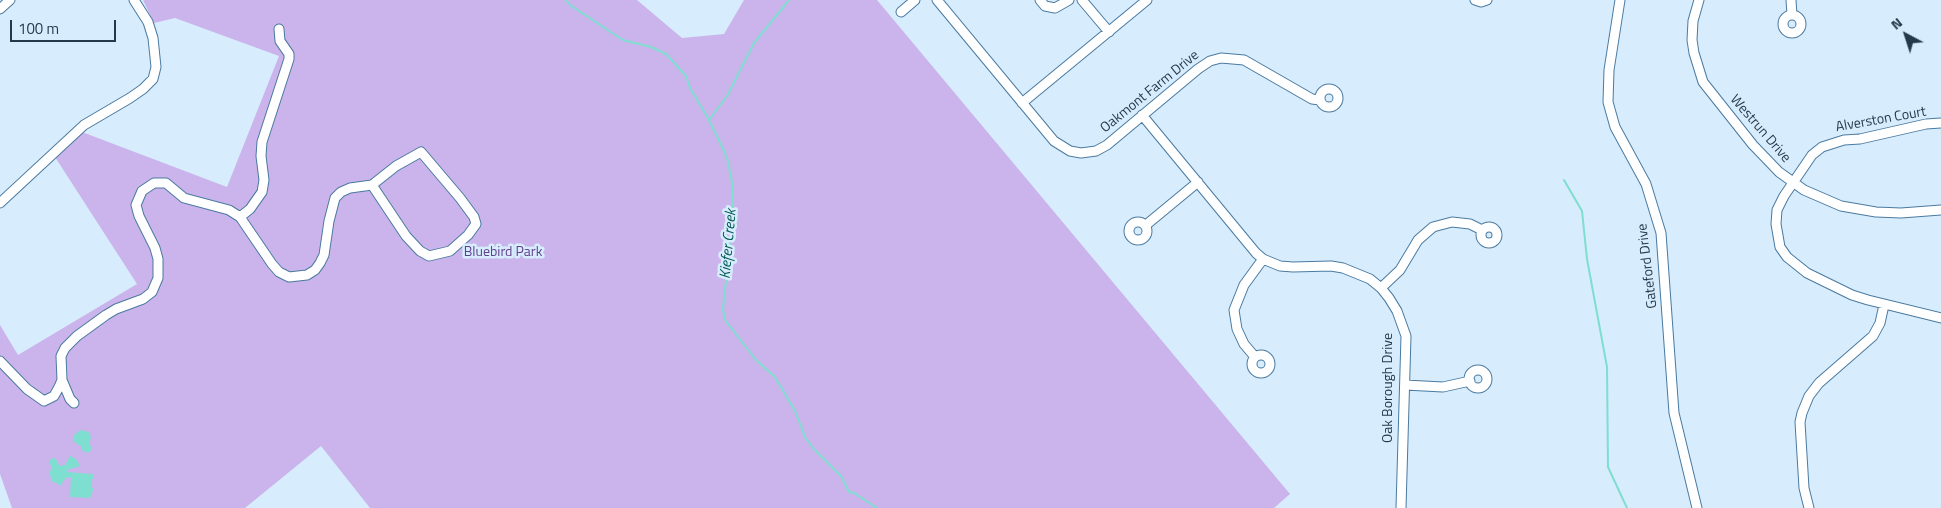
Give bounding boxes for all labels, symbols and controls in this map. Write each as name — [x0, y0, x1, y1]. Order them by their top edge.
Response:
scale bar — [12, 10, 119, 42]
north arrow — [1881, 10, 1931, 60]
text: N — [1886, 12, 1906, 34]
text: 100 m — [18, 17, 59, 40]
street label: Oakmont Farm Drive — [1097, 47, 1203, 137]
street label: Westrun Drive — [1726, 92, 1794, 166]
street label: Alverston Court — [1834, 104, 1928, 136]
water label: Kiefer Creek — [717, 208, 741, 280]
street label: Gateford Drive — [1634, 223, 1662, 309]
park label: Bluebird Park — [464, 245, 542, 261]
street label: Oak Borough Drive — [1381, 333, 1397, 443]

